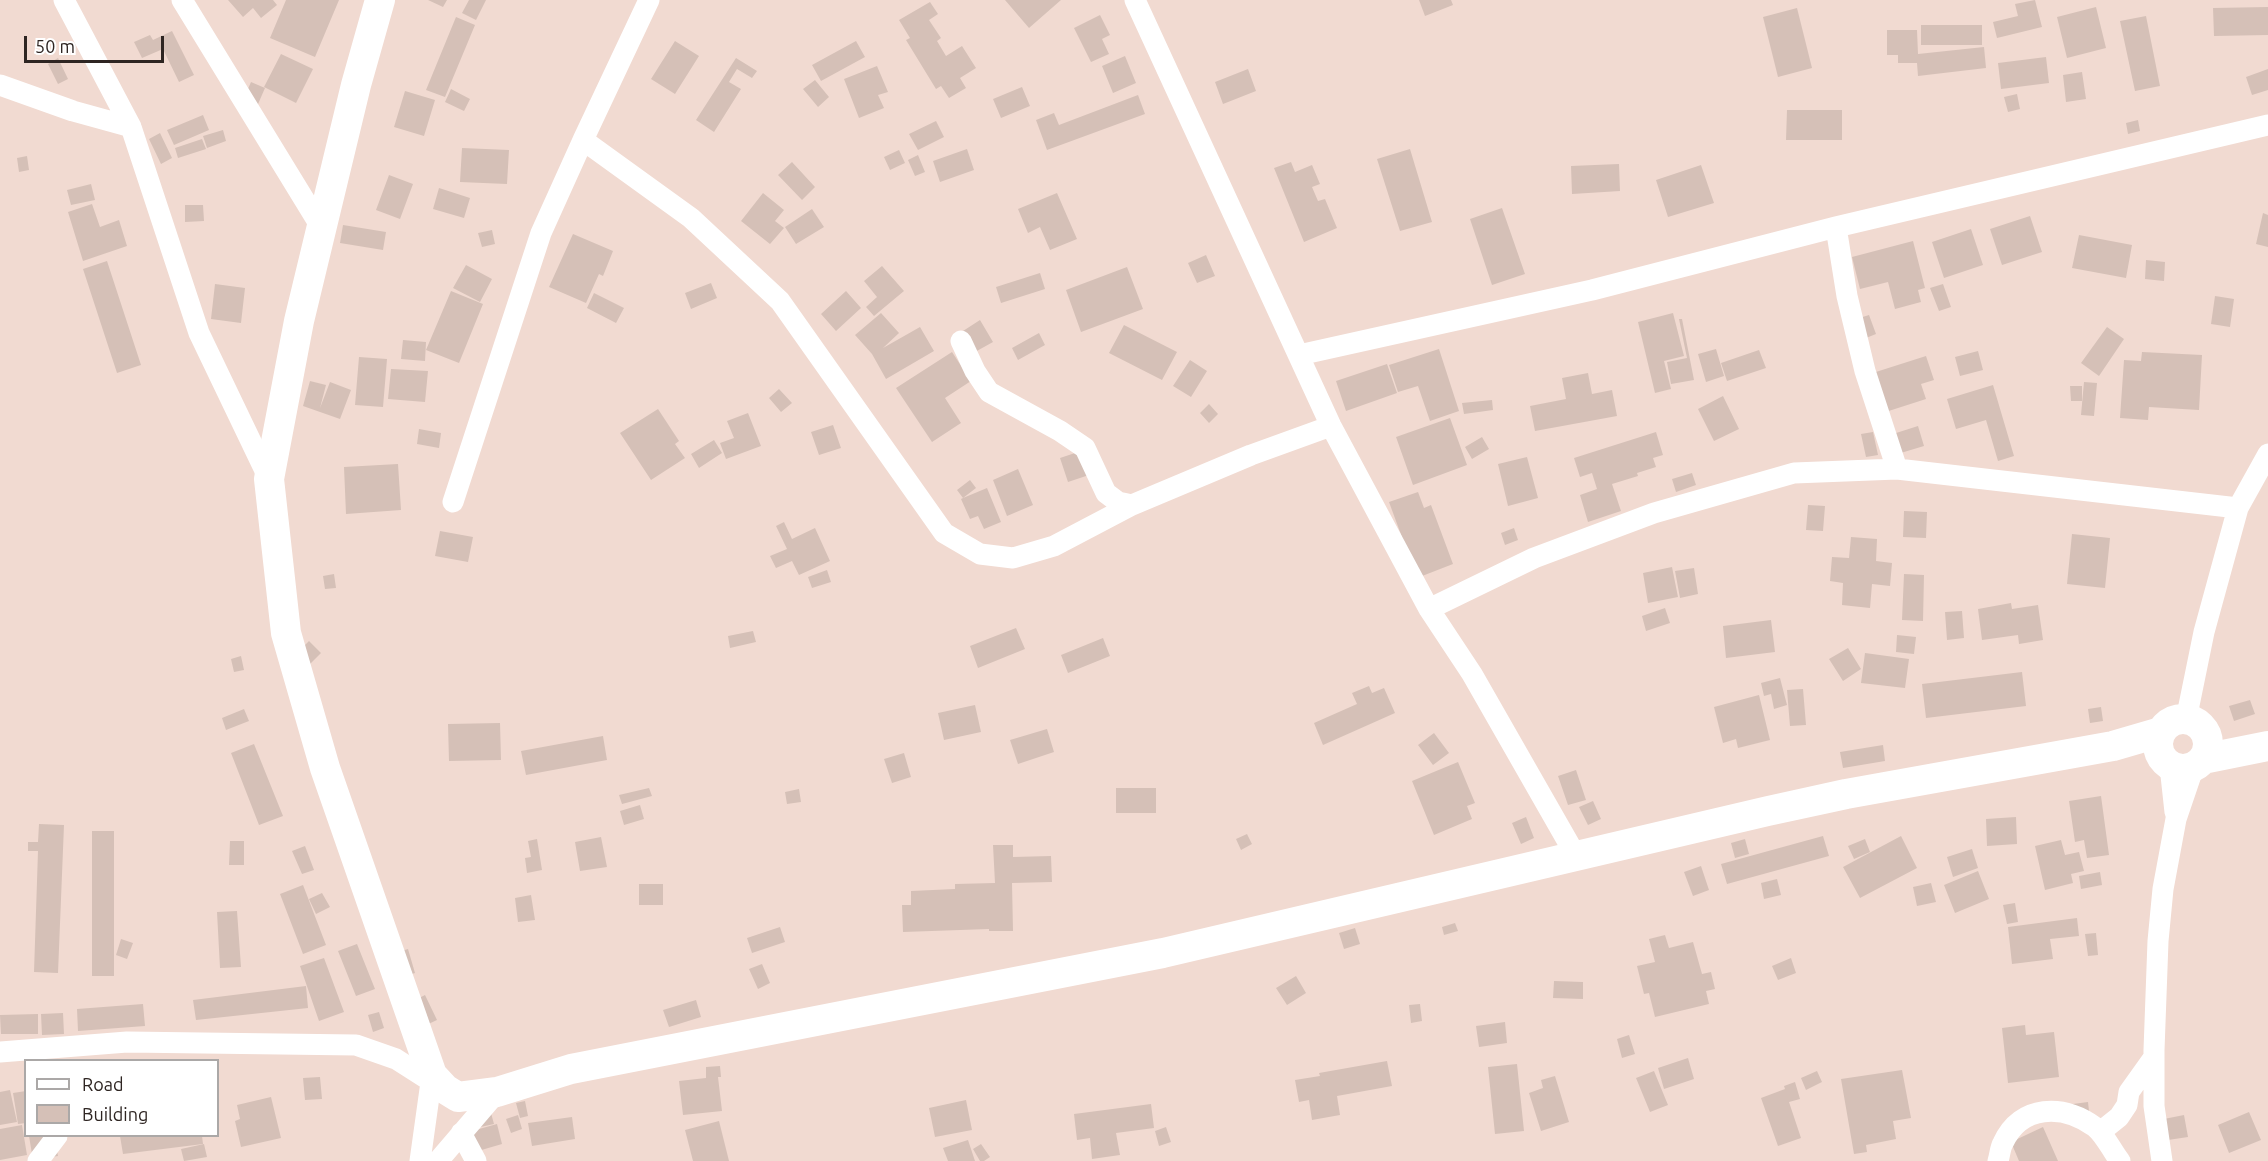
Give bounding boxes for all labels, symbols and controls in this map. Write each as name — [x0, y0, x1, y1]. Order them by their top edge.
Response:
scale bar — [27, 24, 166, 62]
text: 50 m — [35, 36, 75, 56]
legend — [24, 1059, 219, 1137]
text: Road — [82, 1074, 124, 1094]
text: Building — [82, 1104, 148, 1124]

